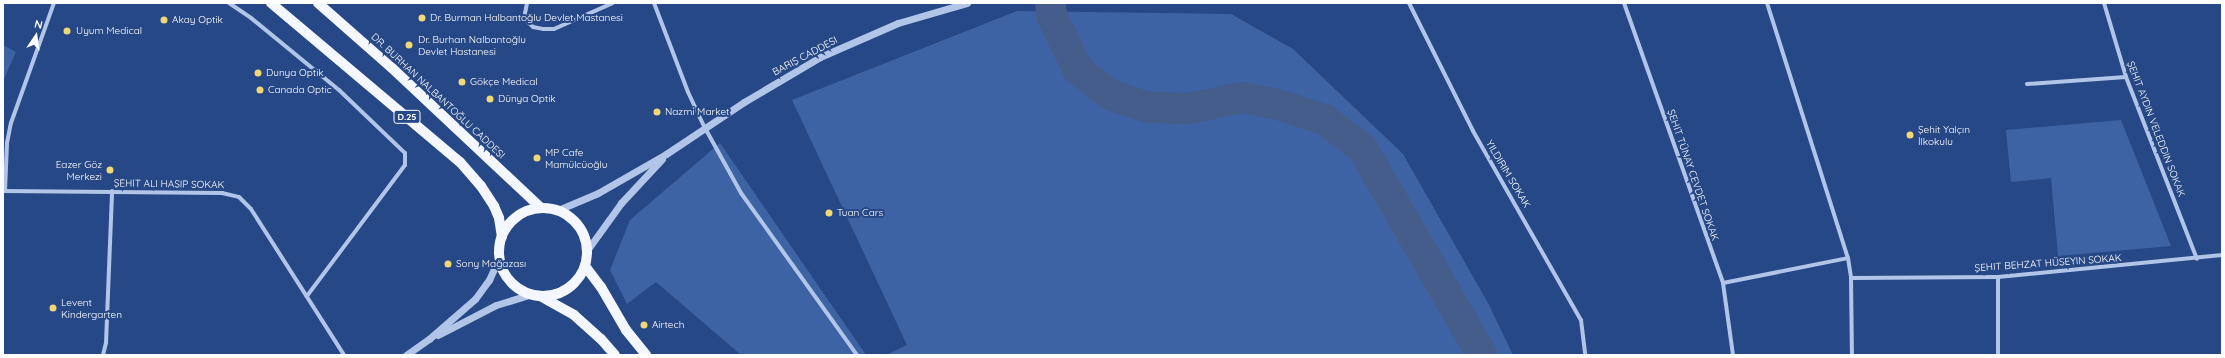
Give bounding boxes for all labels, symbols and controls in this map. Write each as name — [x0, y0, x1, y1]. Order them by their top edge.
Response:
place label: Dr. Burman Halbantoğlu Devlet Mastanesi — [430, 12, 623, 24]
marker: Dr. Burman Halbantoğlu Devlet Mastanesi — [417, 13, 427, 23]
place label: Akay Optik — [172, 14, 223, 26]
marker: Akay Optik — [159, 15, 169, 25]
north arrow — [16, 16, 56, 56]
text: N — [33, 17, 44, 32]
marker: Uyum Medical — [61, 25, 73, 37]
place label: Uyum Medical — [76, 25, 142, 37]
street label: DR. BURHAN NALBANTOĞLU CADDESI — [369, 31, 507, 161]
place label: Dr. Burhan Nalbantoğlu Devlet Hastanesi — [418, 33, 526, 56]
street label: BARIŞ CADDESI — [771, 34, 839, 78]
marker: Dr. Burhan Nalbantoğlu Devlet Hastanesi — [403, 39, 415, 51]
street label: ŞEHIT AYDIN VELEDDIN SOKAK — [2124, 59, 2188, 199]
place label: Dunya Optik — [266, 67, 324, 79]
marker: Dunya Optik — [253, 68, 263, 78]
place label: Gökçe Medical — [470, 76, 538, 88]
marker: Gökçe Medical — [457, 77, 467, 87]
place label: Canada Optic — [268, 84, 332, 96]
marker: Canada Optic — [255, 85, 265, 95]
place label: Dünya Optik — [498, 93, 556, 105]
marker: Dünya Optik — [485, 94, 495, 104]
place label: Nazmi Market — [665, 106, 729, 118]
marker: Nazmi Market — [652, 107, 662, 117]
street label: ŞEHIT TÜNAY CEVDET SOKAK — [1665, 108, 1721, 242]
road number: D.25 — [393, 110, 421, 124]
place label: Şehit Yalçın İlkokulu — [1918, 123, 1970, 146]
marker: Şehit Yalçın İlkokulu — [1905, 130, 1915, 140]
street label: YILDIRIM SOKAK — [1483, 138, 1533, 210]
place label: MP Cafe Mamülcüoğlu — [545, 146, 607, 170]
marker: MP Cafe Mamülcüoğlu — [532, 153, 542, 163]
place label: Eazer Göz Merkezi — [56, 158, 102, 182]
marker: Eazer Göz Merkezi — [105, 165, 115, 175]
street label: ŞEHIT ALI HASIP SOKAK — [114, 177, 224, 191]
place label: Tuan Cars — [837, 207, 883, 219]
marker: Tuan Cars — [824, 208, 834, 218]
street label: ŞEHIT BEHZAT HÜSEYIN SOKAK — [1974, 252, 2122, 274]
place label: Sony Mağazası — [456, 258, 526, 270]
marker: Sony Mağazası — [443, 259, 453, 269]
place label: Levent Kindergarten — [61, 296, 122, 320]
marker: Levent Kindergarten — [48, 303, 58, 313]
place label: Airtech — [652, 319, 684, 331]
marker: Airtech — [639, 320, 649, 330]

